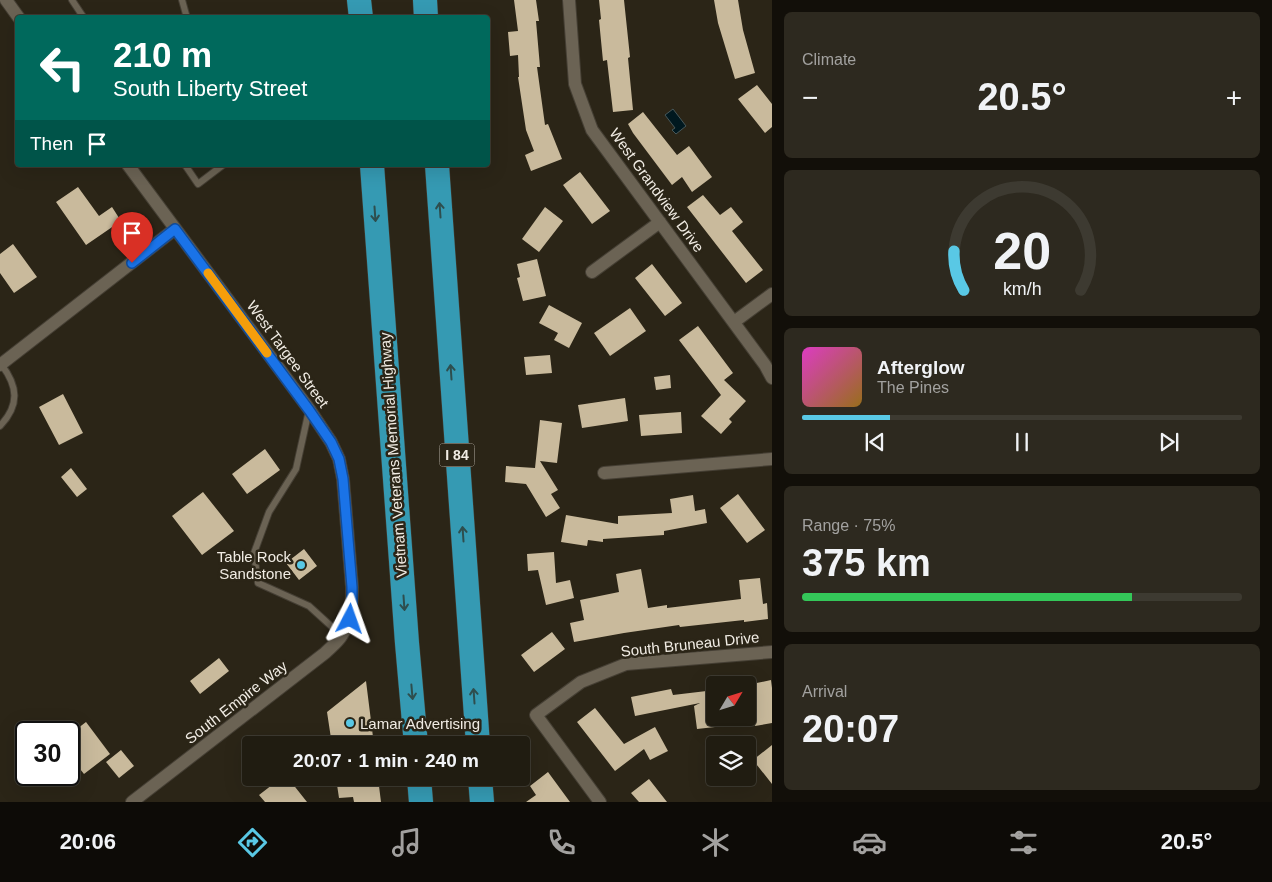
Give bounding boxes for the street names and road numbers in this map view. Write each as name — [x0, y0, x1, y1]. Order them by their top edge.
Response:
street label: West Grandview Drive — [606, 125, 708, 255]
street label: West Targee Street — [244, 297, 333, 411]
street label: Vietnam Veterans Memorial Highway — [376, 331, 410, 578]
road number: I 84 — [440, 444, 474, 466]
street label: South Bruneau Drive — [620, 628, 760, 660]
street label: South Empire Way — [182, 657, 291, 747]

